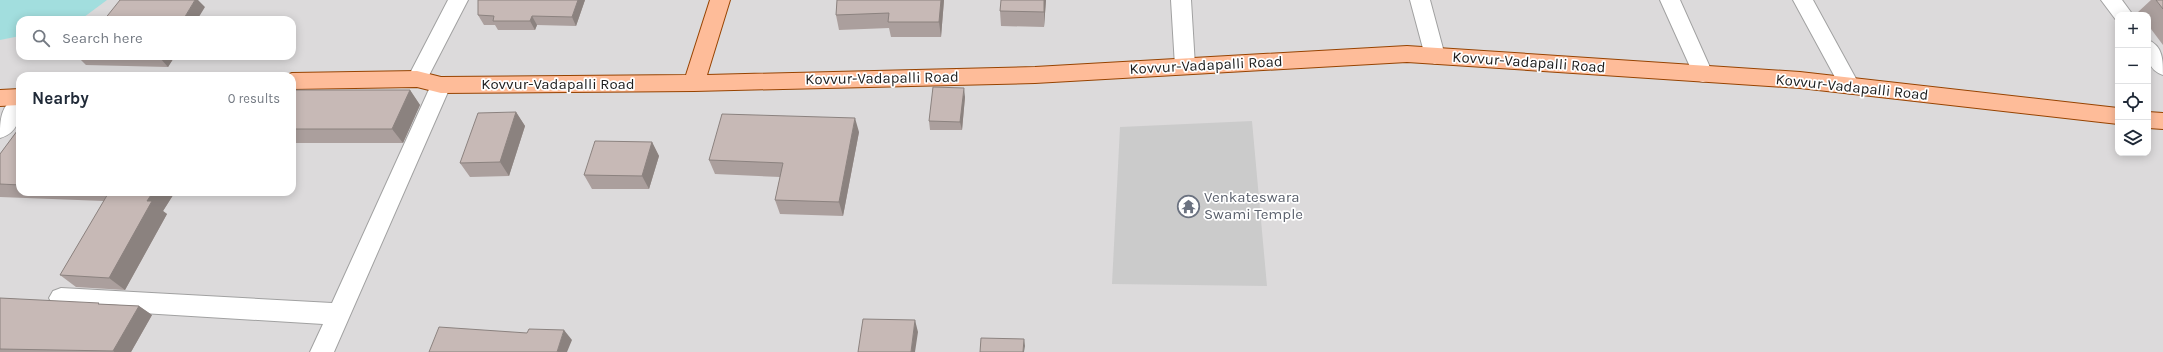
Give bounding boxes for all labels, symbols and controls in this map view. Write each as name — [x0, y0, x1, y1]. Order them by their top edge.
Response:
map controls — [2115, 12, 2151, 156]
button: + — [2115, 12, 2151, 48]
search box — [16, 16, 296, 60]
icon: search — [30, 27, 52, 49]
text: Search here — [62, 29, 143, 47]
street label: Kovvur-Vadapalli Road — [1452, 48, 1606, 76]
button: − — [2115, 48, 2151, 84]
street label: Kovvur-Vadapalli Road — [1129, 52, 1283, 78]
street label: Kovvur-Vadapalli Road — [805, 68, 959, 88]
street label: Kovvur-Vadapalli Road — [1775, 70, 1929, 104]
street label: Kovvur-Vadapalli Road — [481, 75, 635, 93]
button: locate — [2115, 84, 2151, 120]
text: Nearby — [32, 88, 89, 108]
text: 0 results — [228, 91, 280, 106]
button: layers — [2115, 120, 2151, 156]
place label: Venkateswara Swami Temple — [1204, 188, 1303, 223]
temple icon: Venkateswara Swami Temple — [1175, 193, 1201, 219]

